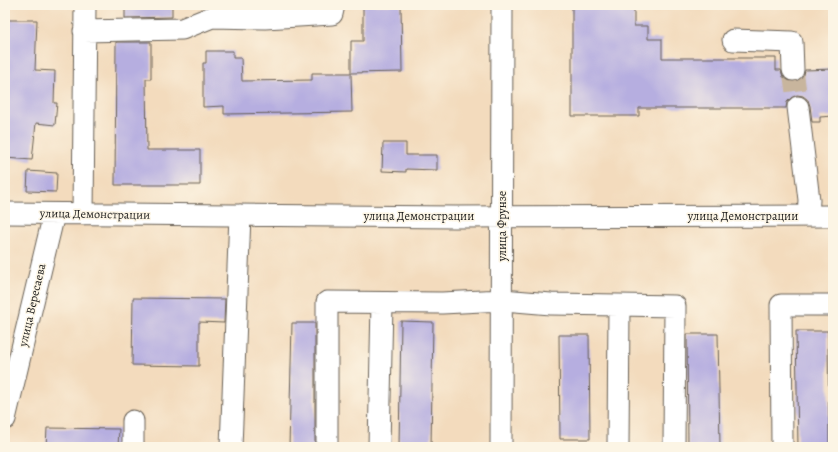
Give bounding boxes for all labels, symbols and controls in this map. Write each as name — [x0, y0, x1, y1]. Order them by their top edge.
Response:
street label: улица Фрунзе — [494, 191, 510, 262]
street label: улица Демонстрации — [39, 205, 150, 223]
street label: улица Демонстрации — [363, 208, 474, 224]
street label: улица Демонстрации — [687, 208, 798, 224]
street label: улица Вересаева — [14, 262, 49, 349]

